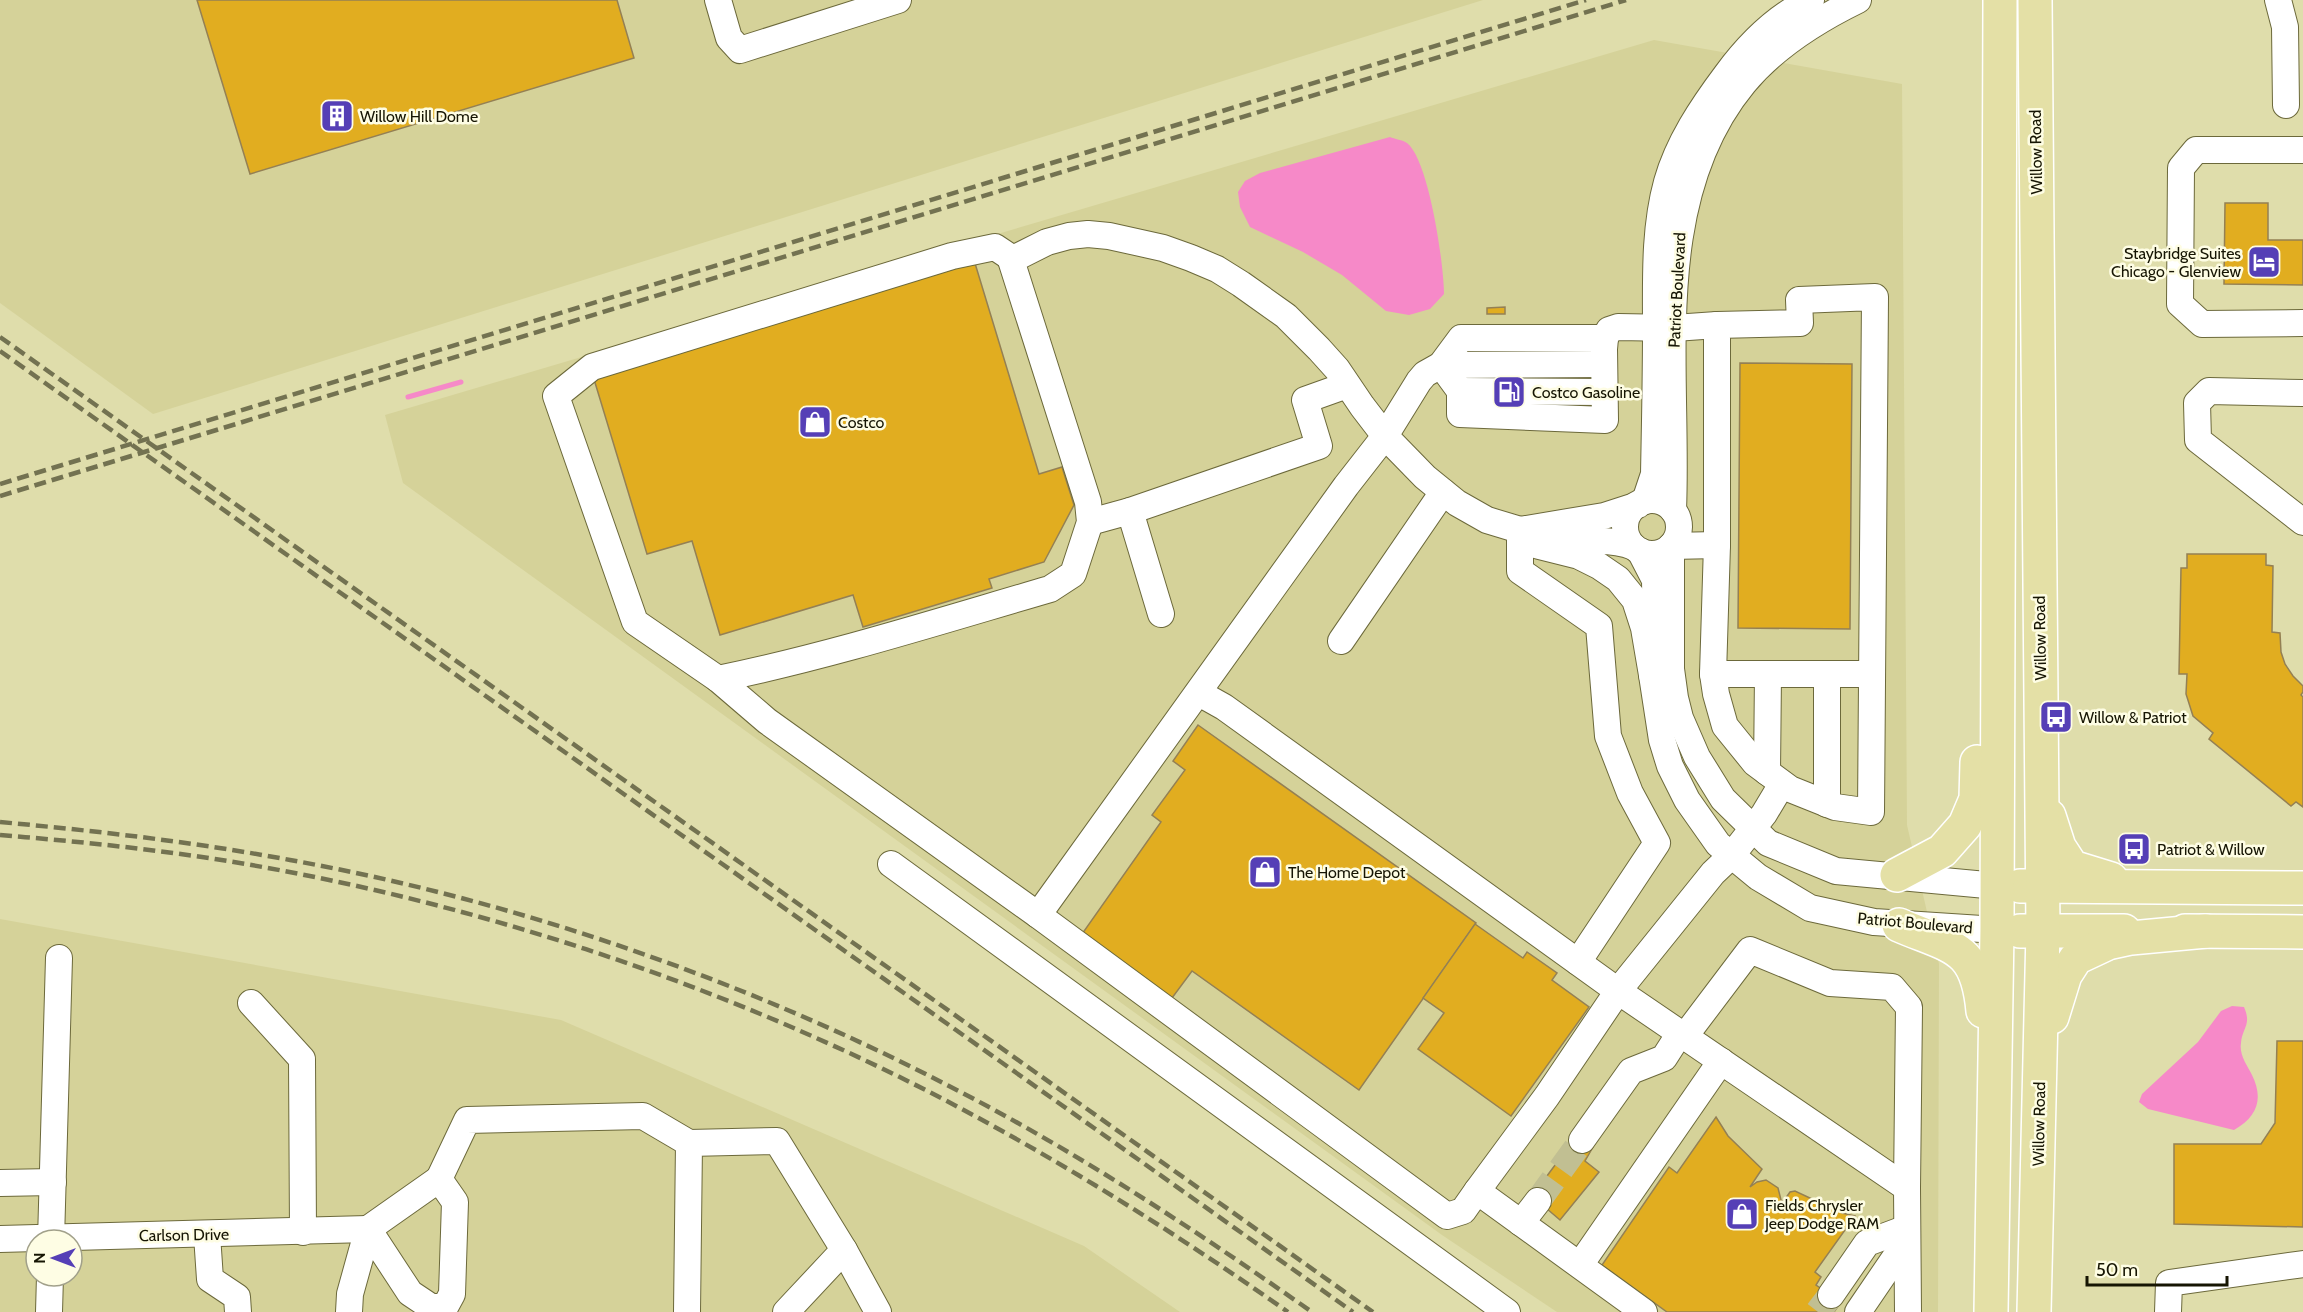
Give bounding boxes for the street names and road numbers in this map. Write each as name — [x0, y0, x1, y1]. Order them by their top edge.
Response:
street label: Willow Road — [2026, 110, 2046, 194]
street label: Patriot Boulevard — [1664, 232, 1690, 348]
street label: Willow Road — [2030, 596, 2050, 680]
street label: Patriot Boulevard — [1857, 908, 1973, 938]
street label: Willow Road — [2029, 1082, 2049, 1166]
street label: Carlson Drive — [139, 1225, 229, 1245]

